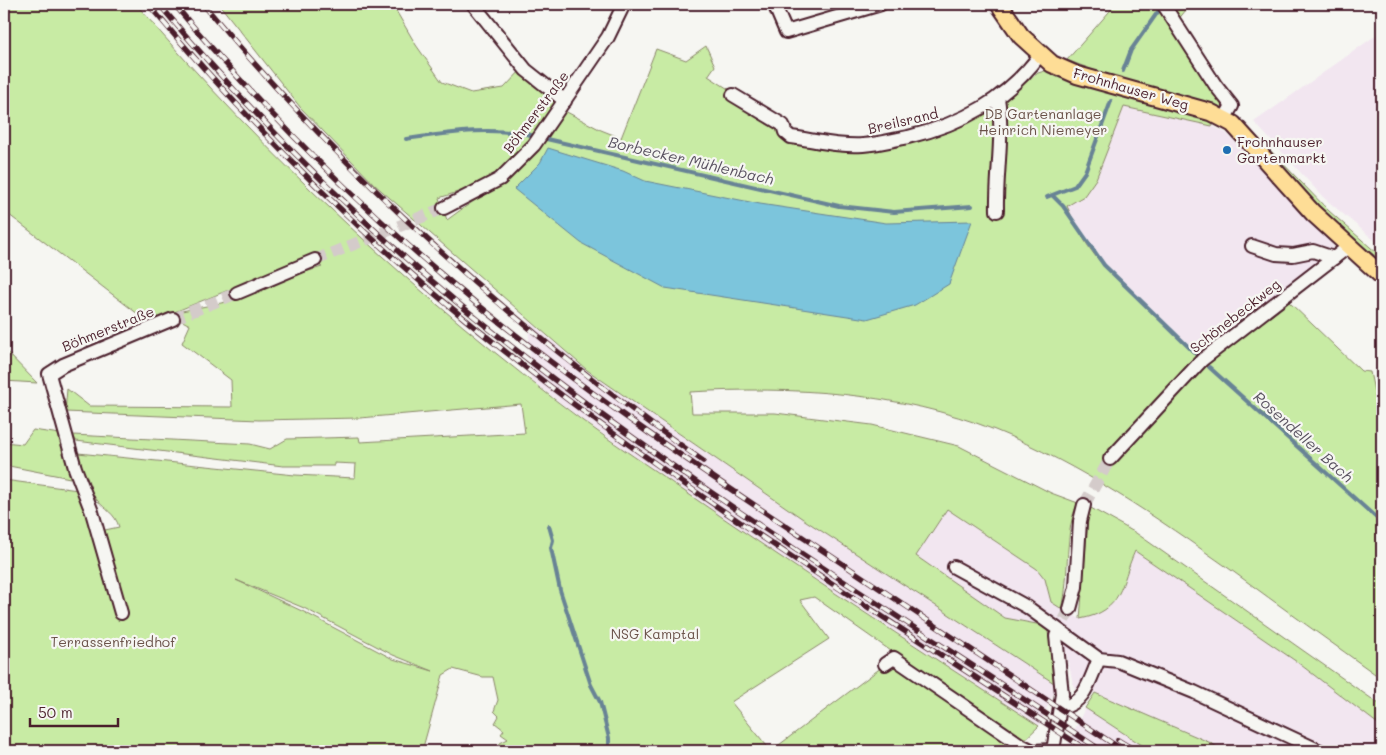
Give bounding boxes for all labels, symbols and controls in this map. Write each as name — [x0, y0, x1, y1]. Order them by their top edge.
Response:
street label: Frohnhauser Weg — [1071, 63, 1191, 114]
street label: Böhmerstraße — [499, 67, 573, 157]
street label: Breilsrand — [866, 103, 940, 138]
park label: DB Gartenanlage Heinrich Niemeyer — [979, 104, 1107, 139]
water label: Borbecker Mühlenbach — [607, 131, 776, 189]
place label: Frohnhauser Gartenmarkt — [1237, 132, 1326, 167]
marker: Frohnhauser Gartenmarkt — [1221, 144, 1233, 156]
street label: Schönebeckweg — [1186, 274, 1284, 357]
street label: Böhmerstraße — [59, 301, 157, 356]
water label: Rosendeller Bach — [1250, 386, 1358, 486]
park label: NSG Kamptal — [611, 624, 699, 643]
park label: Terrassenfriedhof — [50, 632, 176, 651]
scale bar — [30, 695, 118, 727]
text: 50 m — [38, 702, 73, 722]

